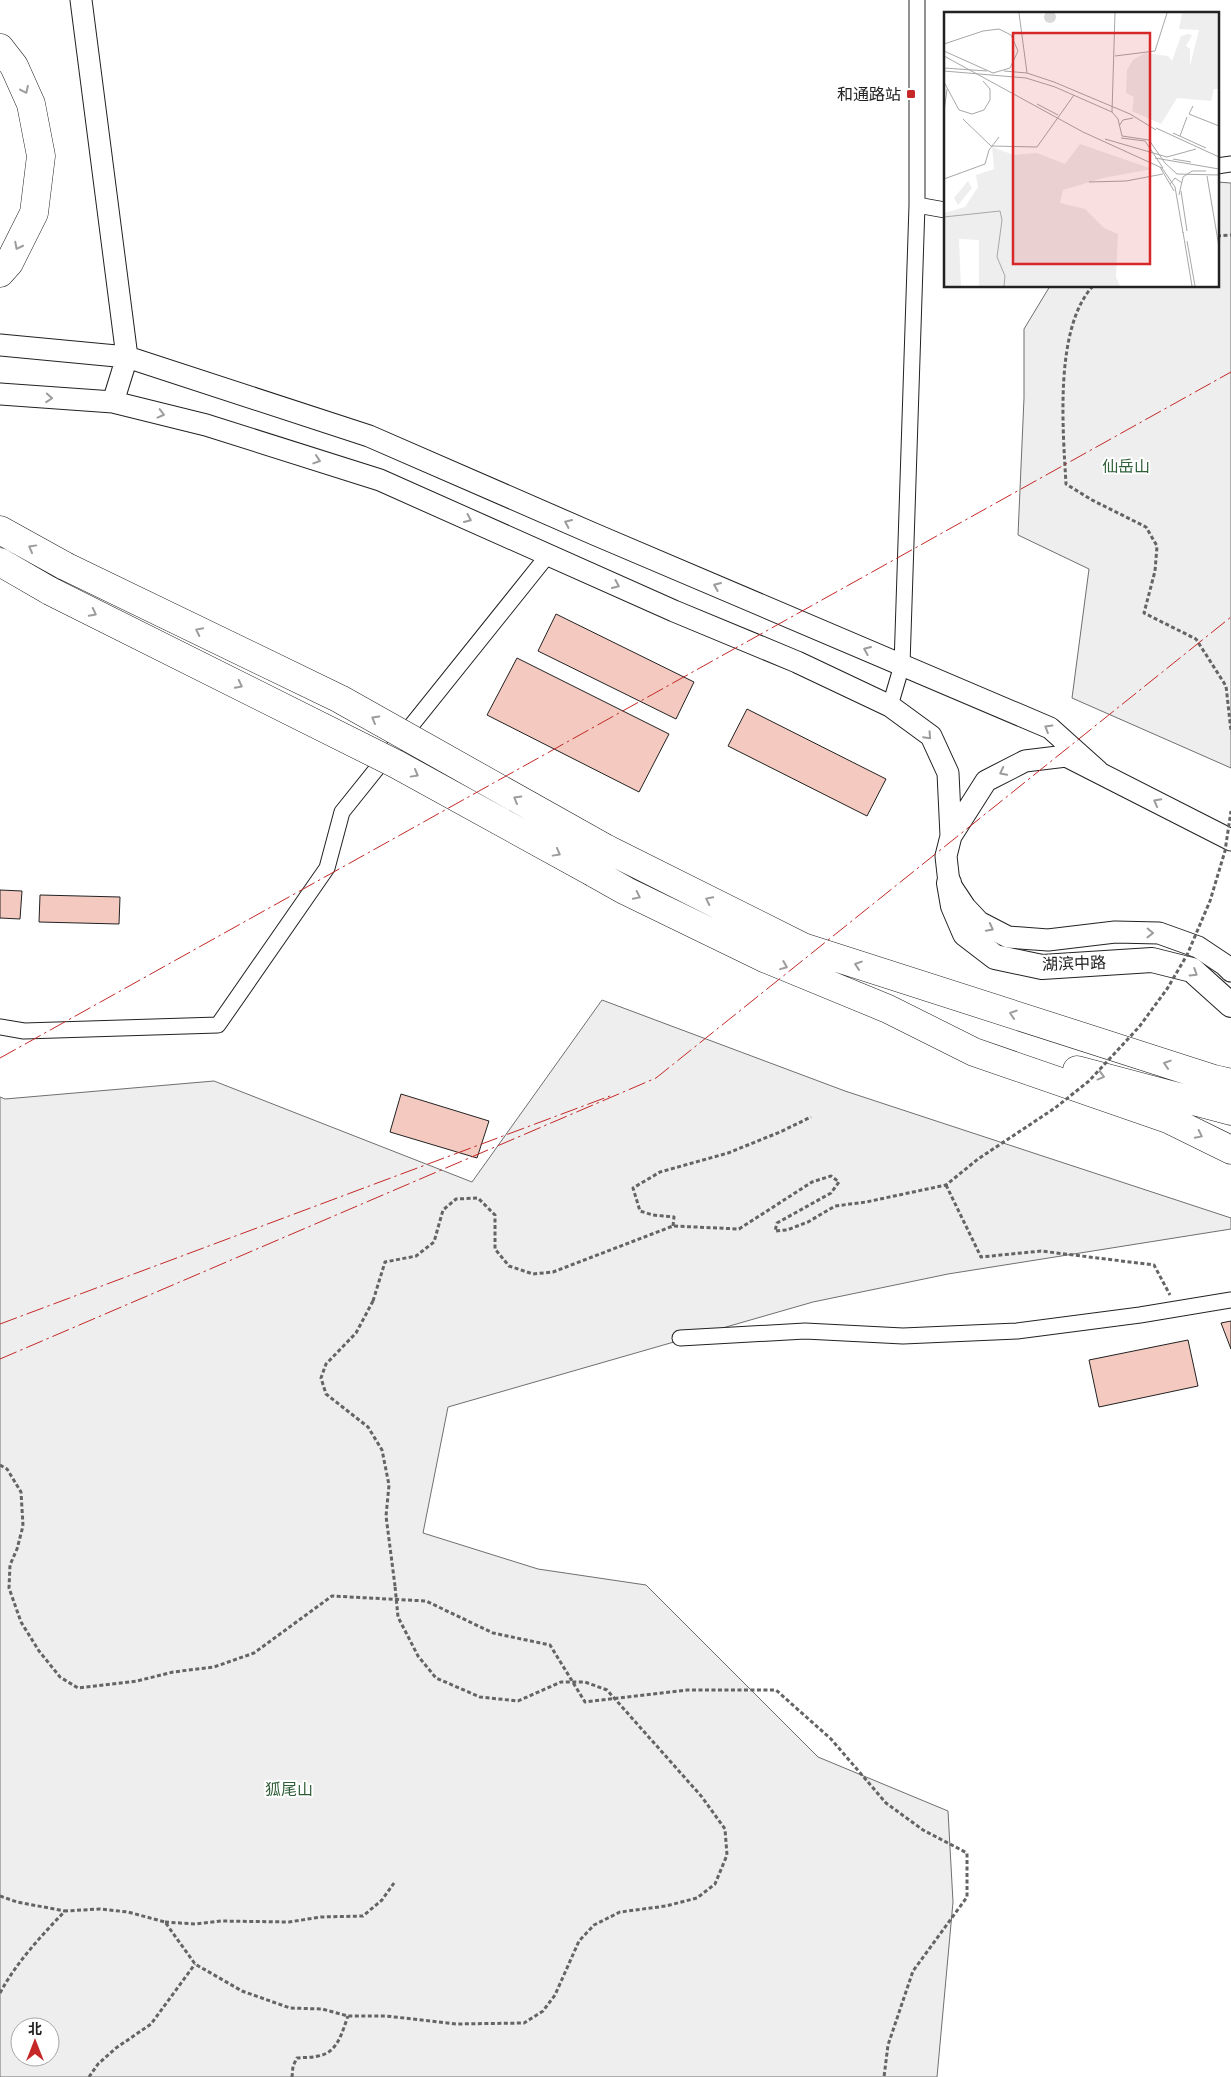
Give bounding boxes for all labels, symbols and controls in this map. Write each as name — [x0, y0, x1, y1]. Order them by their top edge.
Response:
inset map — [944, 12, 1218, 288]
one-way arrow — [18, 85, 29, 94]
place label: 和通路站 — [837, 86, 901, 105]
marker: 和通路站 — [905, 88, 917, 100]
one-way arrow — [14, 241, 24, 250]
one-way arrow — [45, 392, 53, 403]
one-way arrow — [156, 408, 165, 419]
one-way arrow — [312, 454, 320, 464]
park label: 仙岳山 — [1102, 458, 1150, 477]
one-way arrow — [463, 512, 472, 523]
one-way arrow — [564, 518, 573, 529]
one-way arrow — [29, 544, 38, 554]
one-way arrow — [611, 579, 620, 590]
one-way arrow — [713, 582, 722, 593]
one-way arrow — [88, 606, 97, 616]
one-way arrow — [195, 627, 204, 637]
one-way arrow — [863, 645, 872, 656]
one-way arrow — [234, 679, 243, 689]
one-way arrow — [372, 715, 381, 725]
one-way arrow — [1044, 725, 1053, 735]
one-way arrow — [922, 730, 931, 739]
one-way arrow — [999, 766, 1008, 776]
one-way arrow — [410, 768, 419, 778]
one-way arrow — [513, 795, 522, 805]
one-way arrow — [1153, 798, 1162, 808]
one-way arrow — [552, 846, 561, 856]
one-way arrow — [632, 890, 641, 900]
one-way arrow — [705, 896, 714, 906]
one-way arrow — [985, 922, 994, 932]
one-way arrow — [1146, 928, 1154, 938]
street label: 湖滨中路 — [1042, 954, 1106, 975]
one-way arrow — [779, 960, 788, 971]
one-way arrow — [854, 960, 863, 970]
one-way arrow — [1188, 967, 1197, 977]
one-way arrow — [1009, 1010, 1017, 1020]
one-way arrow — [1164, 1060, 1172, 1070]
one-way arrow — [1097, 1070, 1106, 1081]
one-way arrow — [1194, 1129, 1203, 1139]
park label: 狐尾山 — [265, 1781, 313, 1800]
north arrow — [10, 2017, 60, 2067]
text: 北 — [28, 2021, 42, 2038]

